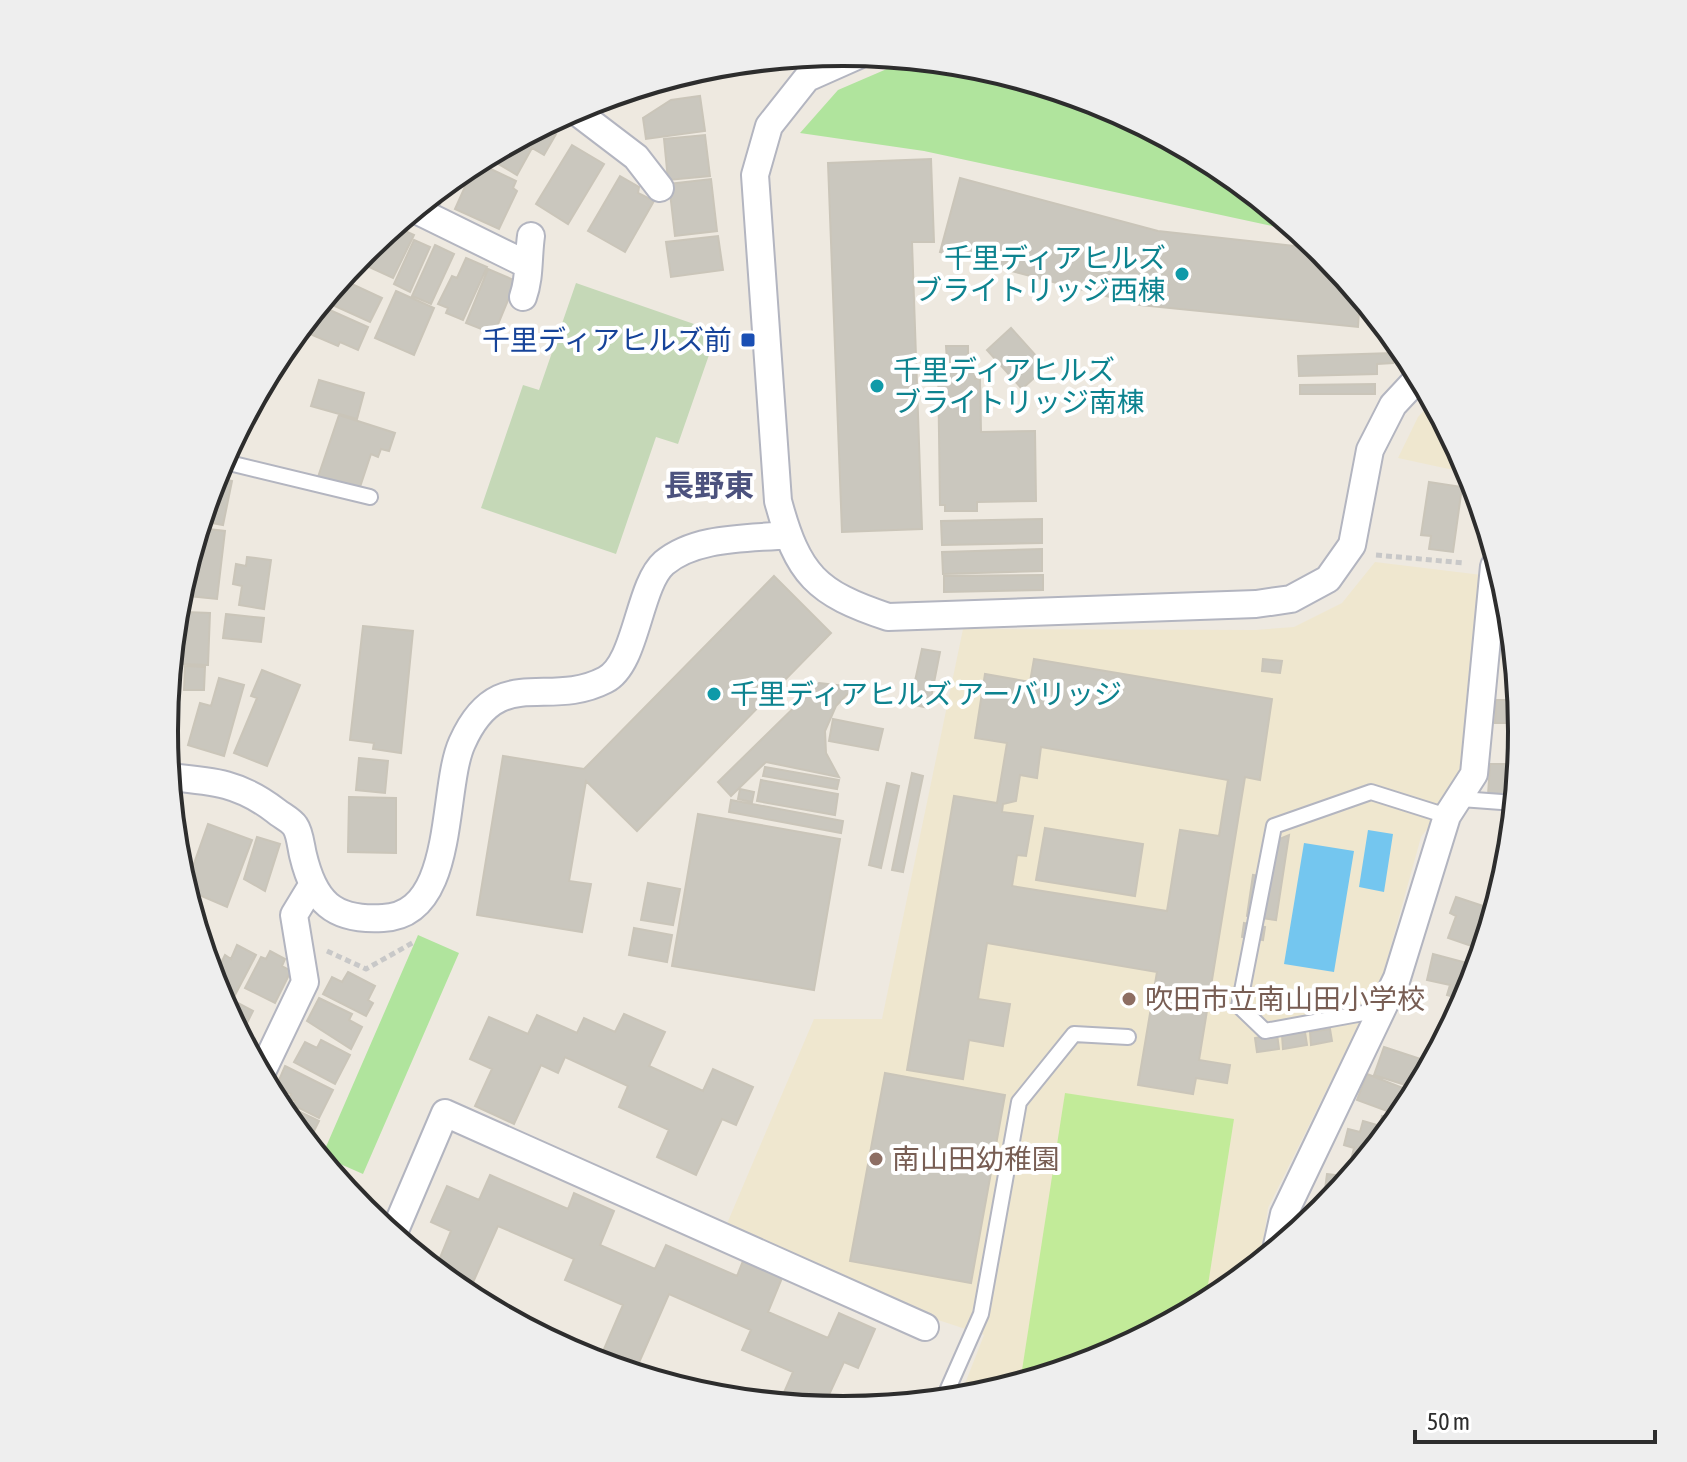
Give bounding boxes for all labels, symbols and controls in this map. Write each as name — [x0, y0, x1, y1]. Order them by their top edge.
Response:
place label: 千里ディアヒルズ ブライトリッジ西棟 — [914, 242, 1166, 306]
marker: 千里ディアヒルズ ブライトリッジ西棟 — [1173, 265, 1191, 283]
place label: 千里ディアヒルズ前 — [482, 324, 732, 356]
marker: 千里ディアヒルズ前 — [739, 331, 757, 349]
place label: 千里ディアヒルズ ブライトリッジ南棟 — [893, 354, 1145, 418]
marker: 千里ディアヒルズ ブライトリッジ南棟 — [868, 377, 886, 395]
district label: 長野東 — [664, 468, 754, 502]
place label: 千里ディアヒルズ アーバリッジ — [730, 678, 1122, 710]
marker: 千里ディアヒルズ アーバリッジ — [705, 685, 723, 703]
place label: 吹田市立南山田小学校 — [1145, 983, 1425, 1015]
marker: 吹田市立南山田小学校 — [1120, 990, 1138, 1008]
place label: 南山田幼稚園 — [892, 1143, 1060, 1175]
marker: 南山田幼稚園 — [867, 1150, 885, 1168]
scale bar — [1415, 1394, 1655, 1444]
text: 50 m — [1427, 1408, 1470, 1435]

